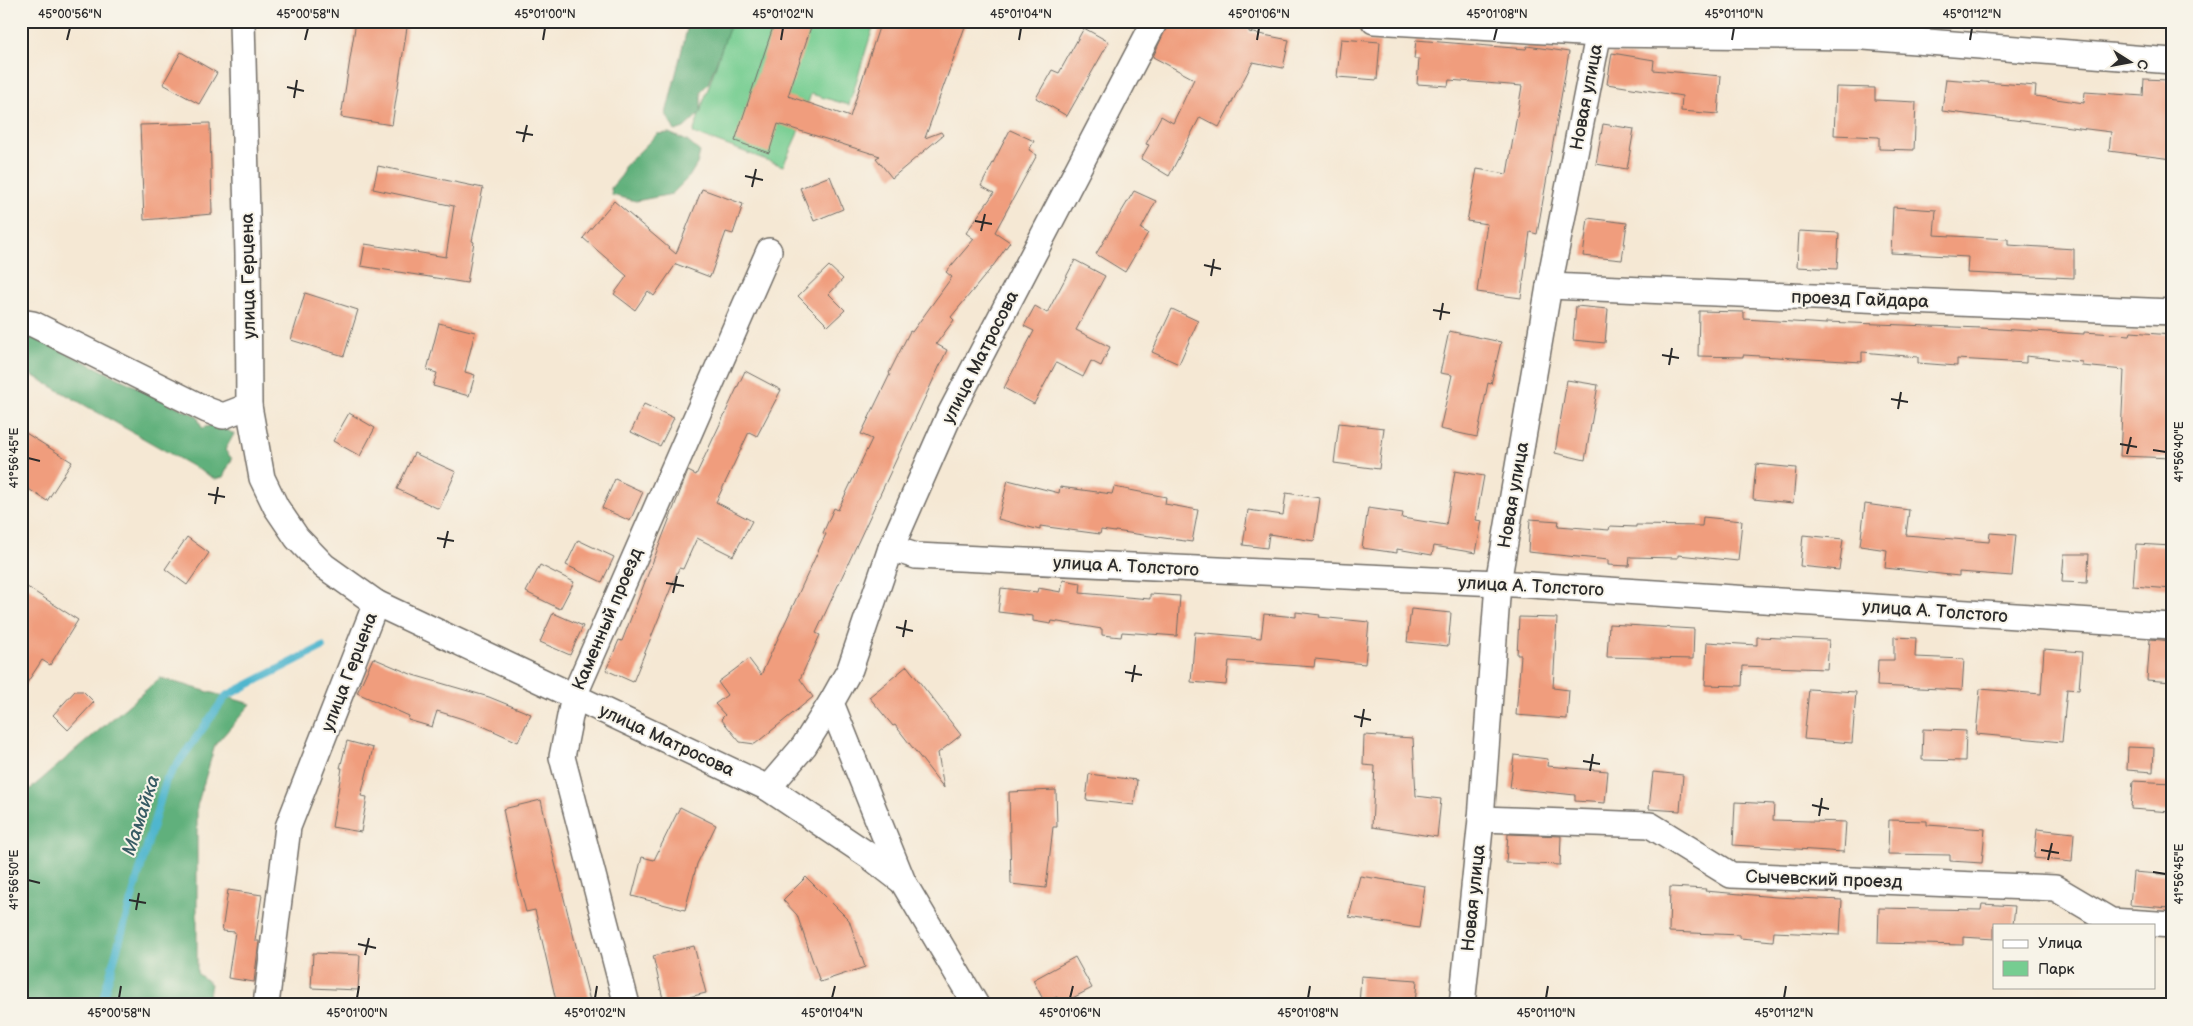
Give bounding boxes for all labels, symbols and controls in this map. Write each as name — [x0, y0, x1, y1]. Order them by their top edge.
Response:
text: 45°00'56"N — [38, 7, 102, 22]
text: 45°00'58"N — [276, 7, 340, 22]
text: 45°01'00"N — [514, 7, 576, 22]
text: 45°01'02"N — [752, 7, 814, 22]
text: 45°01'04"N — [990, 7, 1052, 22]
text: 45°01'06"N — [1228, 7, 1290, 22]
text: 45°01'08"N — [1466, 7, 1528, 22]
text: 45°01'10"N — [1704, 7, 1764, 22]
text: 45°01'12"N — [1942, 7, 2002, 22]
north arrow — [2106, 38, 2156, 88]
street label: Новая улица — [1566, 42, 1607, 152]
text: С — [2133, 58, 2152, 71]
street label: улица Герцена — [237, 212, 260, 339]
street label: улица Матросова — [938, 287, 1023, 427]
street label: проезд Гайдара — [1791, 287, 1930, 312]
text: 41°56'40"E — [2172, 421, 2187, 483]
text: 41°56'45"E — [7, 427, 22, 488]
street label: Новая улица — [1494, 440, 1533, 550]
street label: Каменный проезд — [568, 545, 647, 693]
street label: улица А. Толстого — [1052, 552, 1199, 581]
street label: улица А. Толстого — [1457, 572, 1604, 601]
street label: улица А. Толстого — [1861, 596, 2009, 627]
street label: улица Герцена — [317, 609, 382, 735]
street label: улица Матросова — [596, 700, 738, 781]
water label: Мамайка — [118, 772, 165, 859]
street label: Новая улица — [1457, 843, 1490, 953]
text: 41°56'45"E — [2172, 843, 2187, 904]
text: 41°56'50"E — [7, 850, 22, 910]
street label: Сычевский проезд — [1745, 866, 1903, 893]
legend — [1993, 924, 2156, 988]
text: Улица — [2038, 934, 2083, 953]
text: Парк — [2038, 960, 2075, 979]
text: 45°00'58"N — [87, 1006, 151, 1021]
text: 45°01'00"N — [326, 1006, 388, 1021]
text: 45°01'02"N — [564, 1006, 626, 1021]
text: 45°01'04"N — [801, 1006, 863, 1021]
text: 45°01'06"N — [1039, 1006, 1101, 1021]
text: 45°01'08"N — [1277, 1006, 1339, 1021]
text: 45°01'10"N — [1516, 1006, 1576, 1021]
text: 45°01'12"N — [1754, 1006, 1814, 1021]

